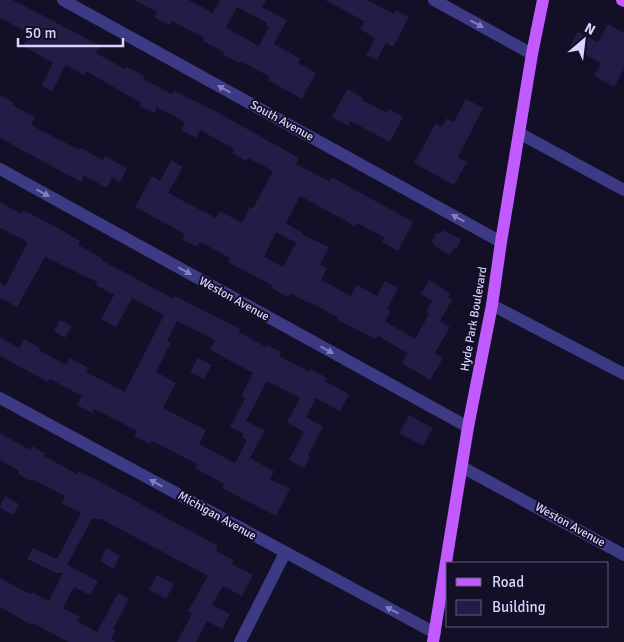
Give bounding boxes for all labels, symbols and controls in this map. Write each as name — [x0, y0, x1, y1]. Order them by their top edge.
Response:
scale bar — [18, 15, 122, 47]
north arrow — [559, 15, 609, 65]
one-way arrow — [470, 19, 484, 28]
text: N — [582, 19, 598, 39]
text: 50 m — [25, 24, 56, 42]
one-way arrow — [217, 85, 231, 93]
street label: South Avenue — [248, 97, 316, 145]
one-way arrow — [35, 189, 50, 197]
one-way arrow — [451, 214, 465, 223]
street label: Hyde Park Boulevard — [457, 266, 491, 372]
one-way arrow — [178, 267, 192, 276]
street label: Weston Avenue — [196, 274, 272, 324]
one-way arrow — [320, 346, 334, 354]
one-way arrow — [149, 479, 163, 487]
street label: Michigan Avenue — [175, 488, 259, 544]
street label: Weston Avenue — [532, 500, 608, 550]
legend — [446, 562, 609, 627]
text: Road — [492, 573, 524, 591]
text: Building — [492, 598, 546, 616]
one-way arrow — [384, 606, 399, 614]

